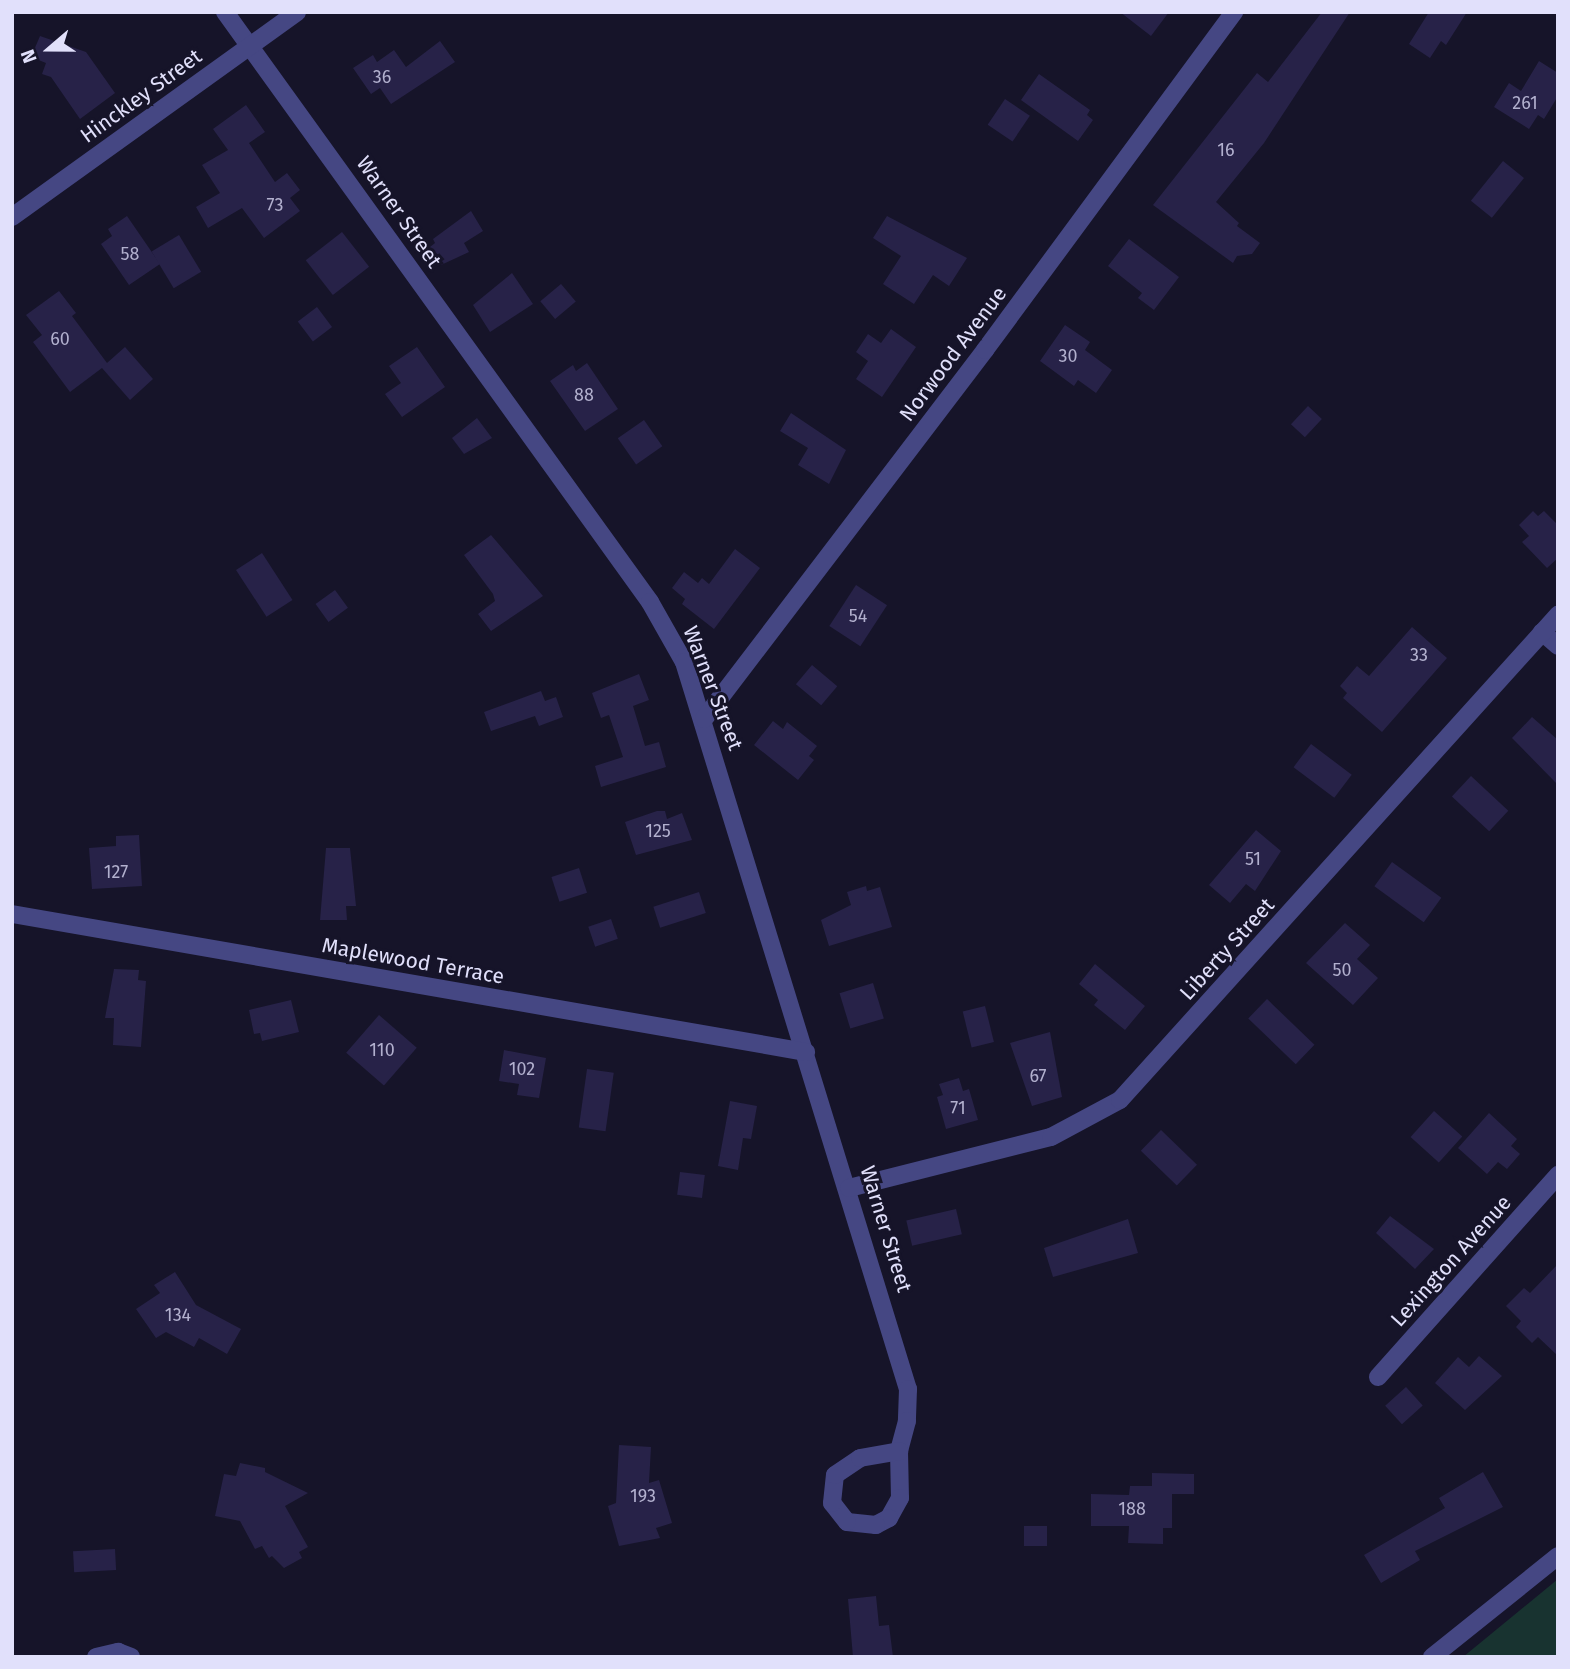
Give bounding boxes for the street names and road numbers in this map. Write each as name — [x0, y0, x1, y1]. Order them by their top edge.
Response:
street label: Hinckley Street — [76, 44, 206, 148]
street label: Warner Street — [351, 151, 447, 273]
street label: Norwood Avenue — [894, 282, 1012, 426]
street label: Warner Street — [678, 623, 748, 753]
street label: Liberty Street — [1175, 893, 1279, 1005]
street label: Maplewood Terrace — [320, 933, 506, 989]
street label: Warner Street — [855, 1163, 917, 1295]
street label: Lexington Avenue — [1386, 1190, 1516, 1332]

